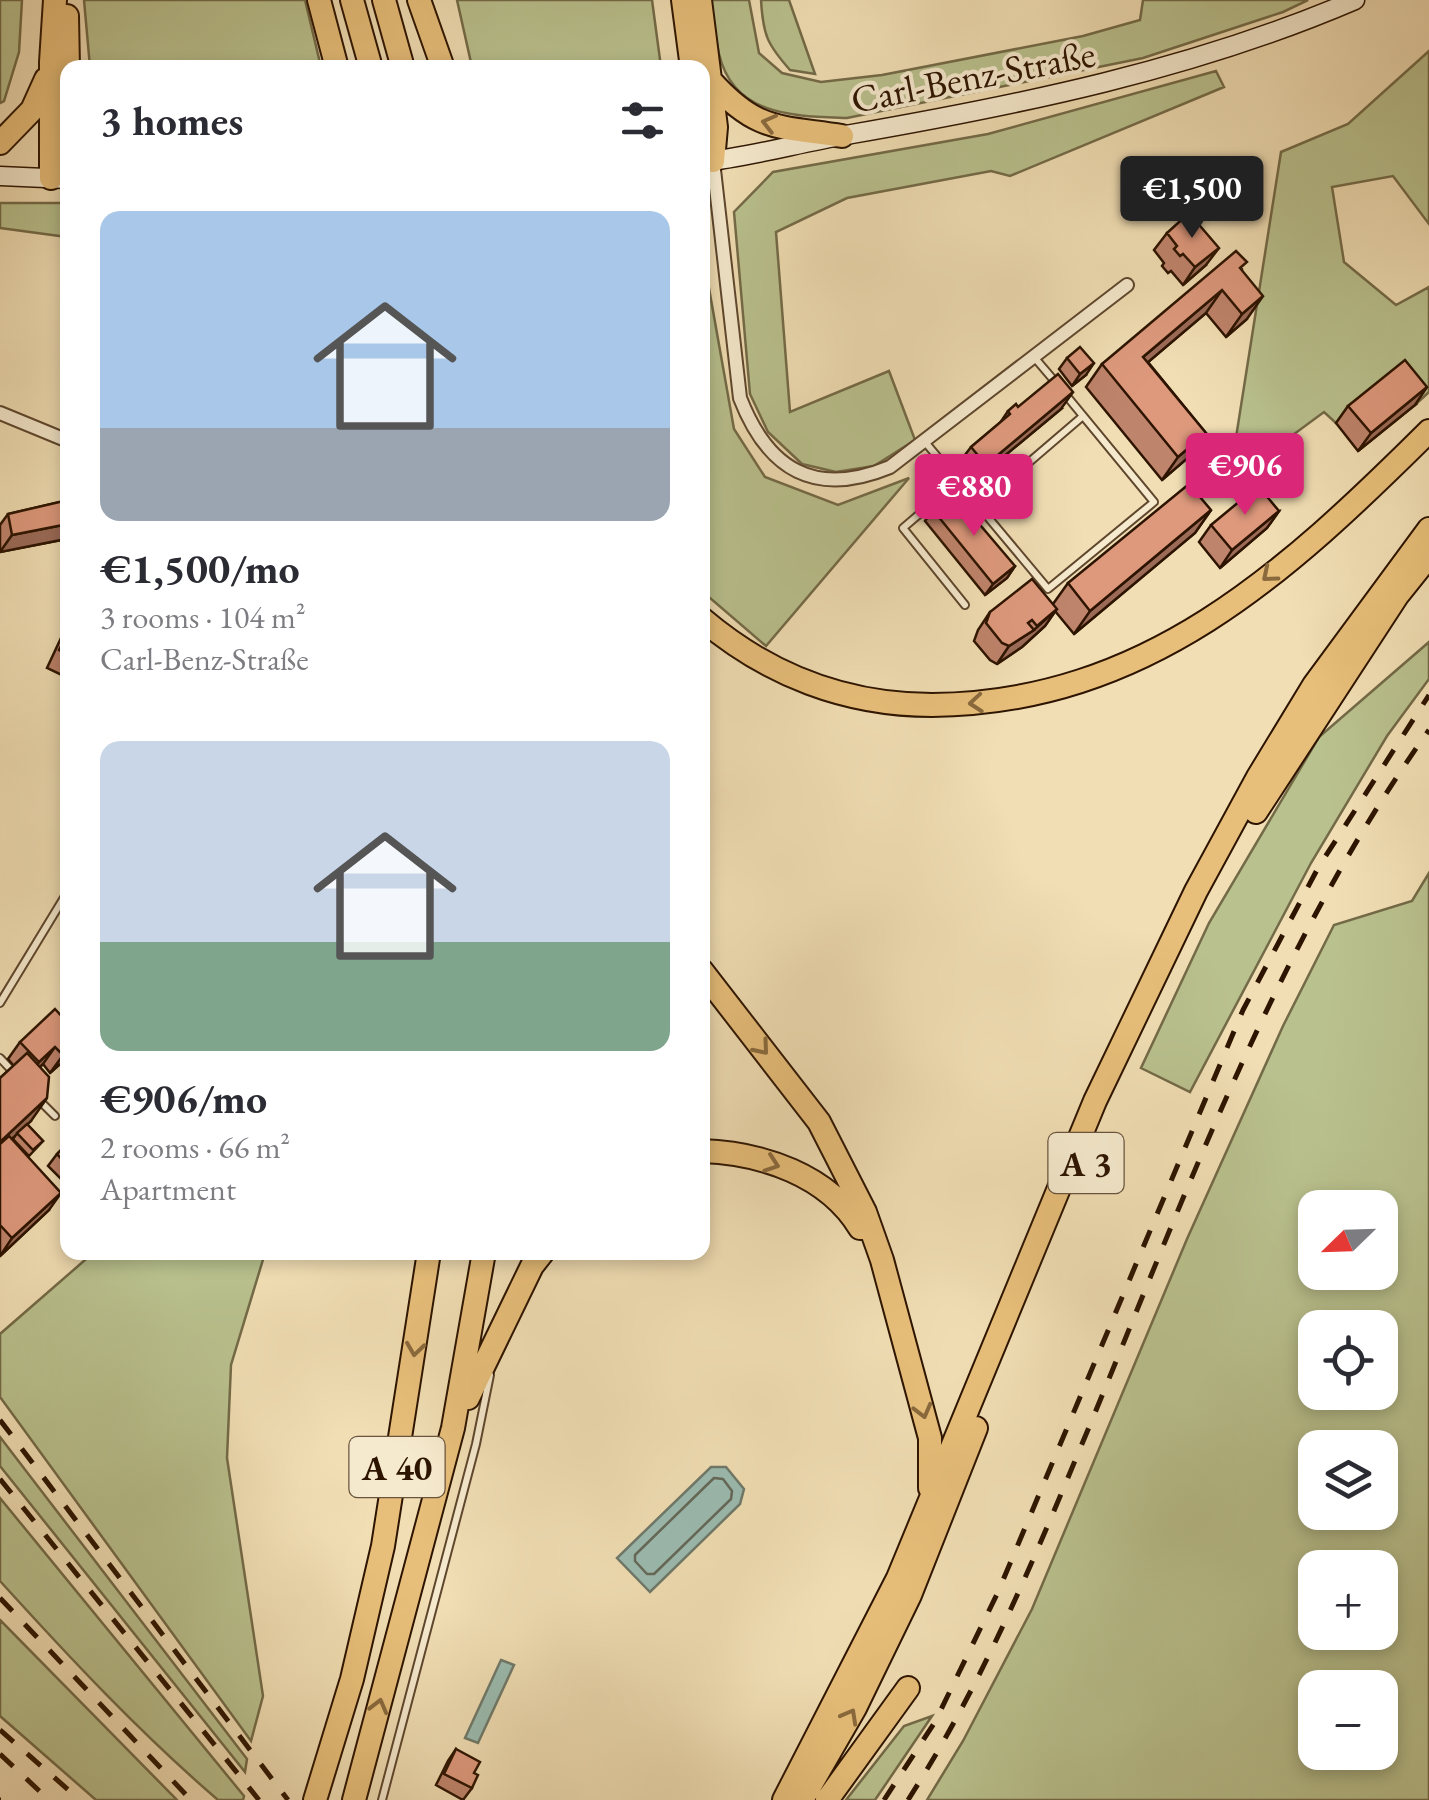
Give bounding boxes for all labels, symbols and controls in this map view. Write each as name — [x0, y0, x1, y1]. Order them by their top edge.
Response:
street label: Carl-Benz-Straße — [847, 28, 1099, 124]
text: 3 homes — [100, 93, 243, 148]
icon: filters — [615, 93, 670, 148]
one-way arrow — [761, 113, 778, 134]
pin: €1,500 — [1111, 156, 1273, 241]
text: €1,500 — [1142, 167, 1242, 209]
icon: home — [295, 276, 475, 456]
pin: €906 — [1186, 433, 1304, 518]
text: €906 — [1208, 444, 1282, 486]
pin: €880 — [915, 454, 1033, 539]
text: €880 — [937, 465, 1011, 507]
text: €1,500/mo — [100, 541, 300, 596]
one-way arrow — [1262, 563, 1280, 581]
text: 3 rooms · 104 m² — [100, 596, 306, 638]
text: Carl-Benz-Straße — [100, 638, 309, 680]
one-way arrow — [968, 691, 984, 713]
icon: home — [295, 806, 475, 986]
one-way arrow — [751, 1036, 769, 1054]
text: €906/mo — [100, 1071, 267, 1126]
text: 2 rooms · 66 m² — [100, 1126, 290, 1168]
road number: A 3 — [1048, 1133, 1124, 1193]
one-way arrow — [762, 1153, 779, 1173]
text: Apartment — [100, 1168, 236, 1210]
north arrow — [1298, 1190, 1398, 1290]
map controls — [1298, 1190, 1398, 1770]
button: locate — [1298, 1310, 1398, 1410]
one-way arrow — [405, 1341, 426, 1357]
one-way arrow — [911, 1402, 932, 1419]
button: layers — [1298, 1430, 1398, 1530]
road number: A 40 — [350, 1437, 444, 1497]
button: + — [1298, 1550, 1398, 1650]
button: − — [1298, 1670, 1398, 1770]
one-way arrow — [368, 1698, 389, 1715]
one-way arrow — [838, 1708, 858, 1726]

